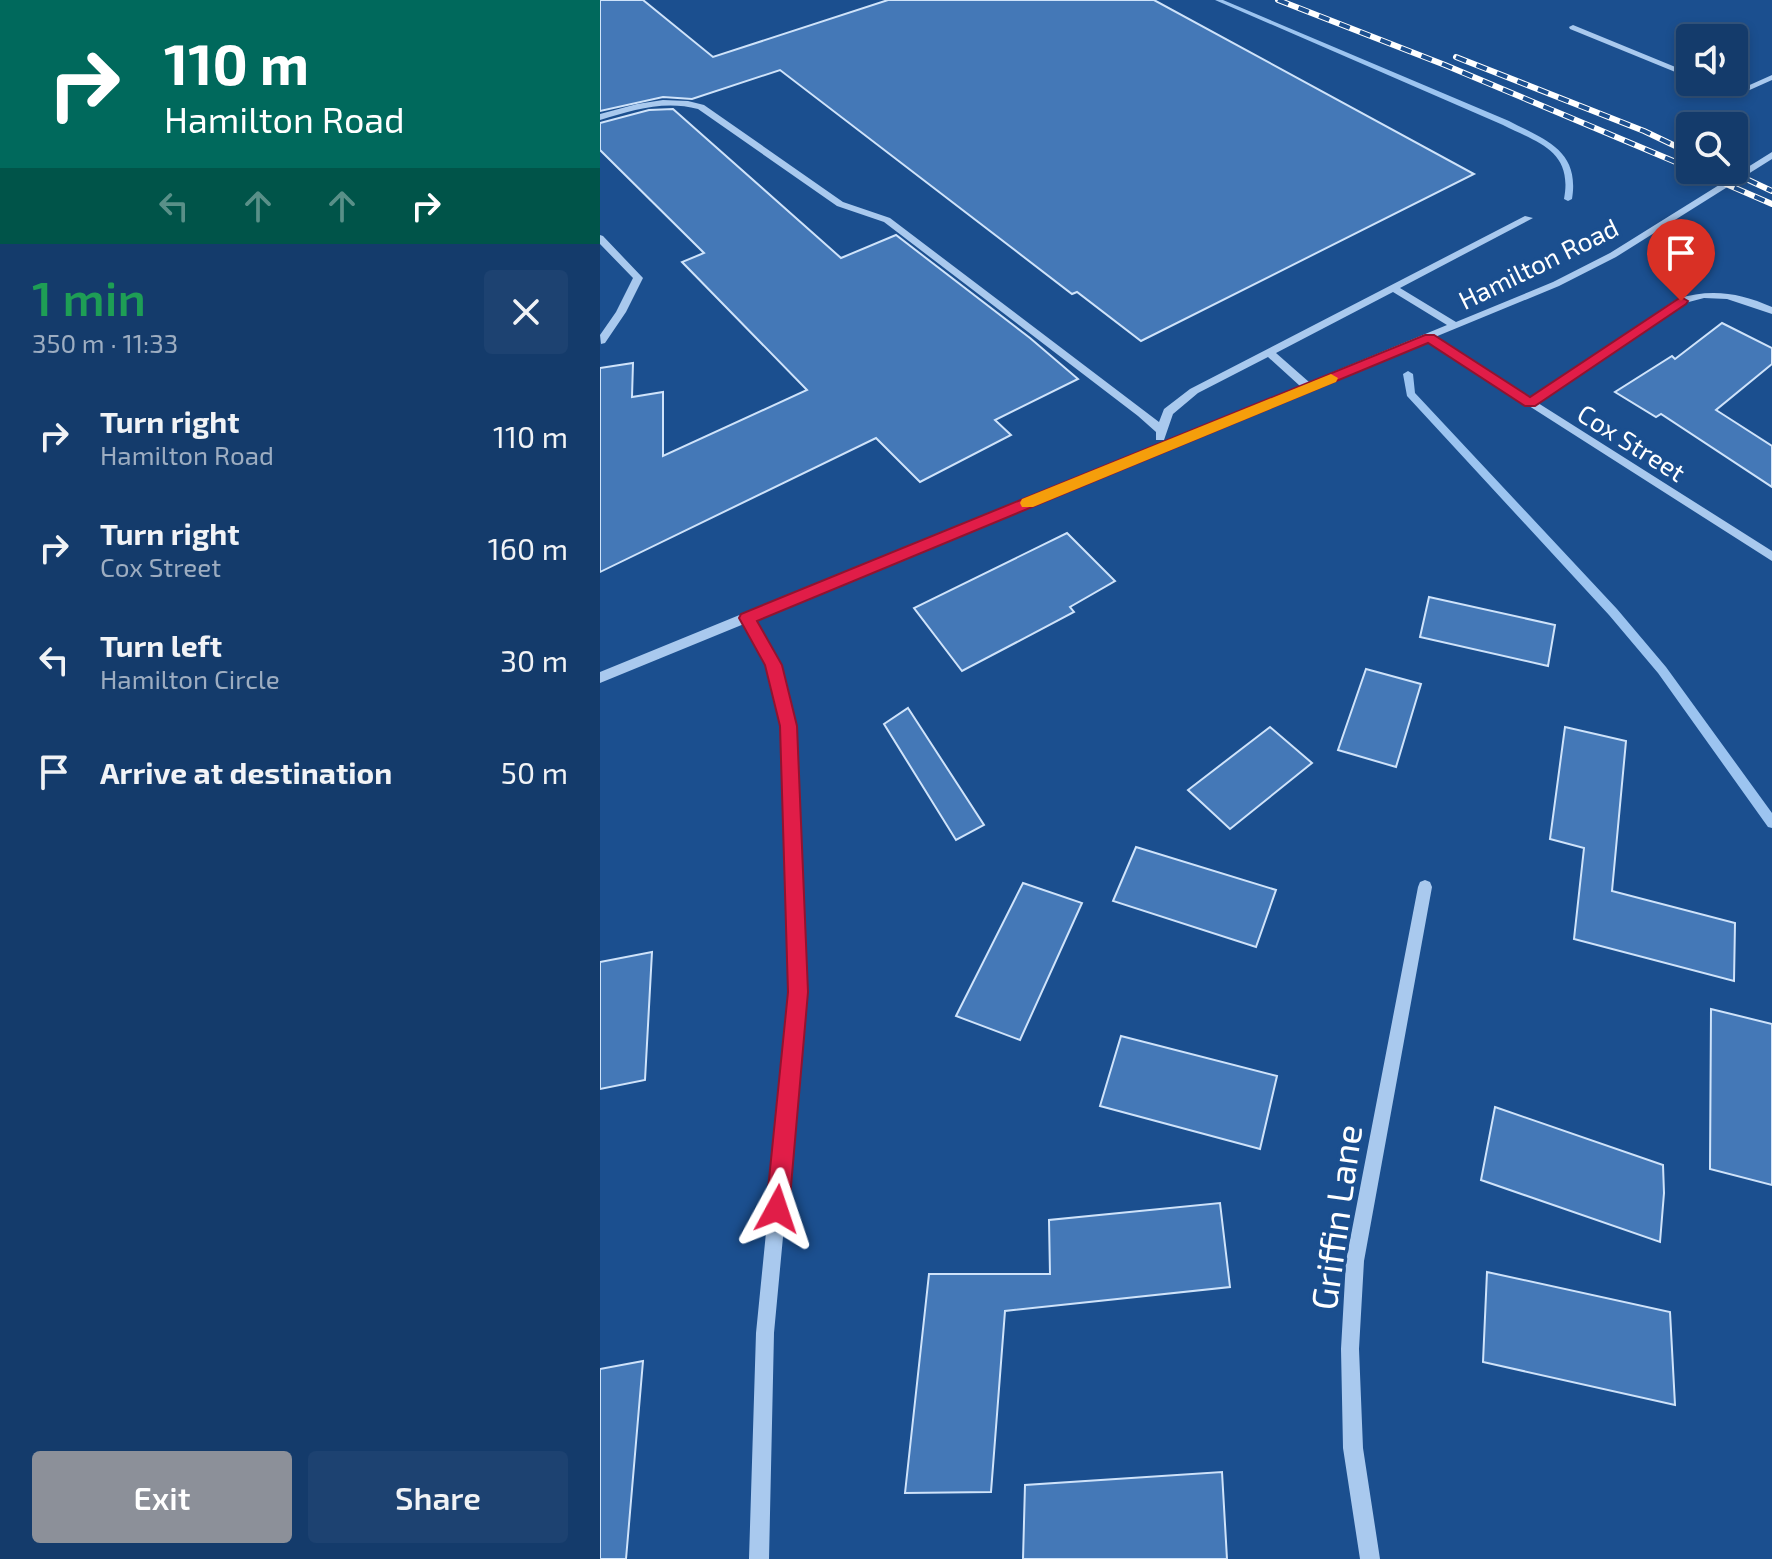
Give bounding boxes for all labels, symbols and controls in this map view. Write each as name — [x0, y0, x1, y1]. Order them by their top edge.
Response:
map controls — [1676, 24, 1748, 184]
button: sound — [1676, 24, 1748, 96]
text: 110 m — [164, 29, 309, 96]
icon: right — [32, 32, 136, 136]
text: Hamilton Road — [164, 97, 405, 140]
button: search — [1676, 112, 1748, 184]
icon: left — [152, 184, 196, 228]
icon: ahead — [236, 184, 280, 228]
icon: ahead — [320, 184, 364, 228]
icon: right — [404, 184, 448, 228]
street label: Hamilton Road — [1453, 211, 1623, 315]
pin — [1647, 219, 1715, 301]
icon: arrive — [1659, 231, 1703, 275]
text: 1 min — [32, 268, 146, 326]
button: close — [484, 270, 568, 354]
text: 350 m · 11:33 — [32, 327, 178, 358]
street label: Cox Street — [1572, 397, 1692, 487]
text: Turn right — [100, 403, 240, 439]
icon: right — [32, 414, 76, 458]
text: 110 m — [493, 418, 568, 454]
text: Hamilton Road — [100, 439, 274, 470]
text: Turn right — [100, 515, 240, 551]
icon: right — [32, 526, 76, 570]
text: 160 m — [488, 530, 568, 566]
text: Cox Street — [100, 551, 221, 582]
text: Turn left — [100, 627, 222, 663]
icon: left — [32, 638, 76, 682]
text: 30 m — [500, 642, 568, 678]
text: Hamilton Circle — [100, 663, 280, 694]
icon: arrive — [32, 750, 76, 794]
text: Arrive at destination — [100, 754, 392, 790]
text: 50 m — [501, 754, 568, 790]
street label: Griffin Lane — [1301, 1121, 1369, 1313]
position arrow — [735, 1167, 819, 1251]
button: Exit — [32, 1451, 292, 1543]
button: Share — [308, 1451, 568, 1543]

